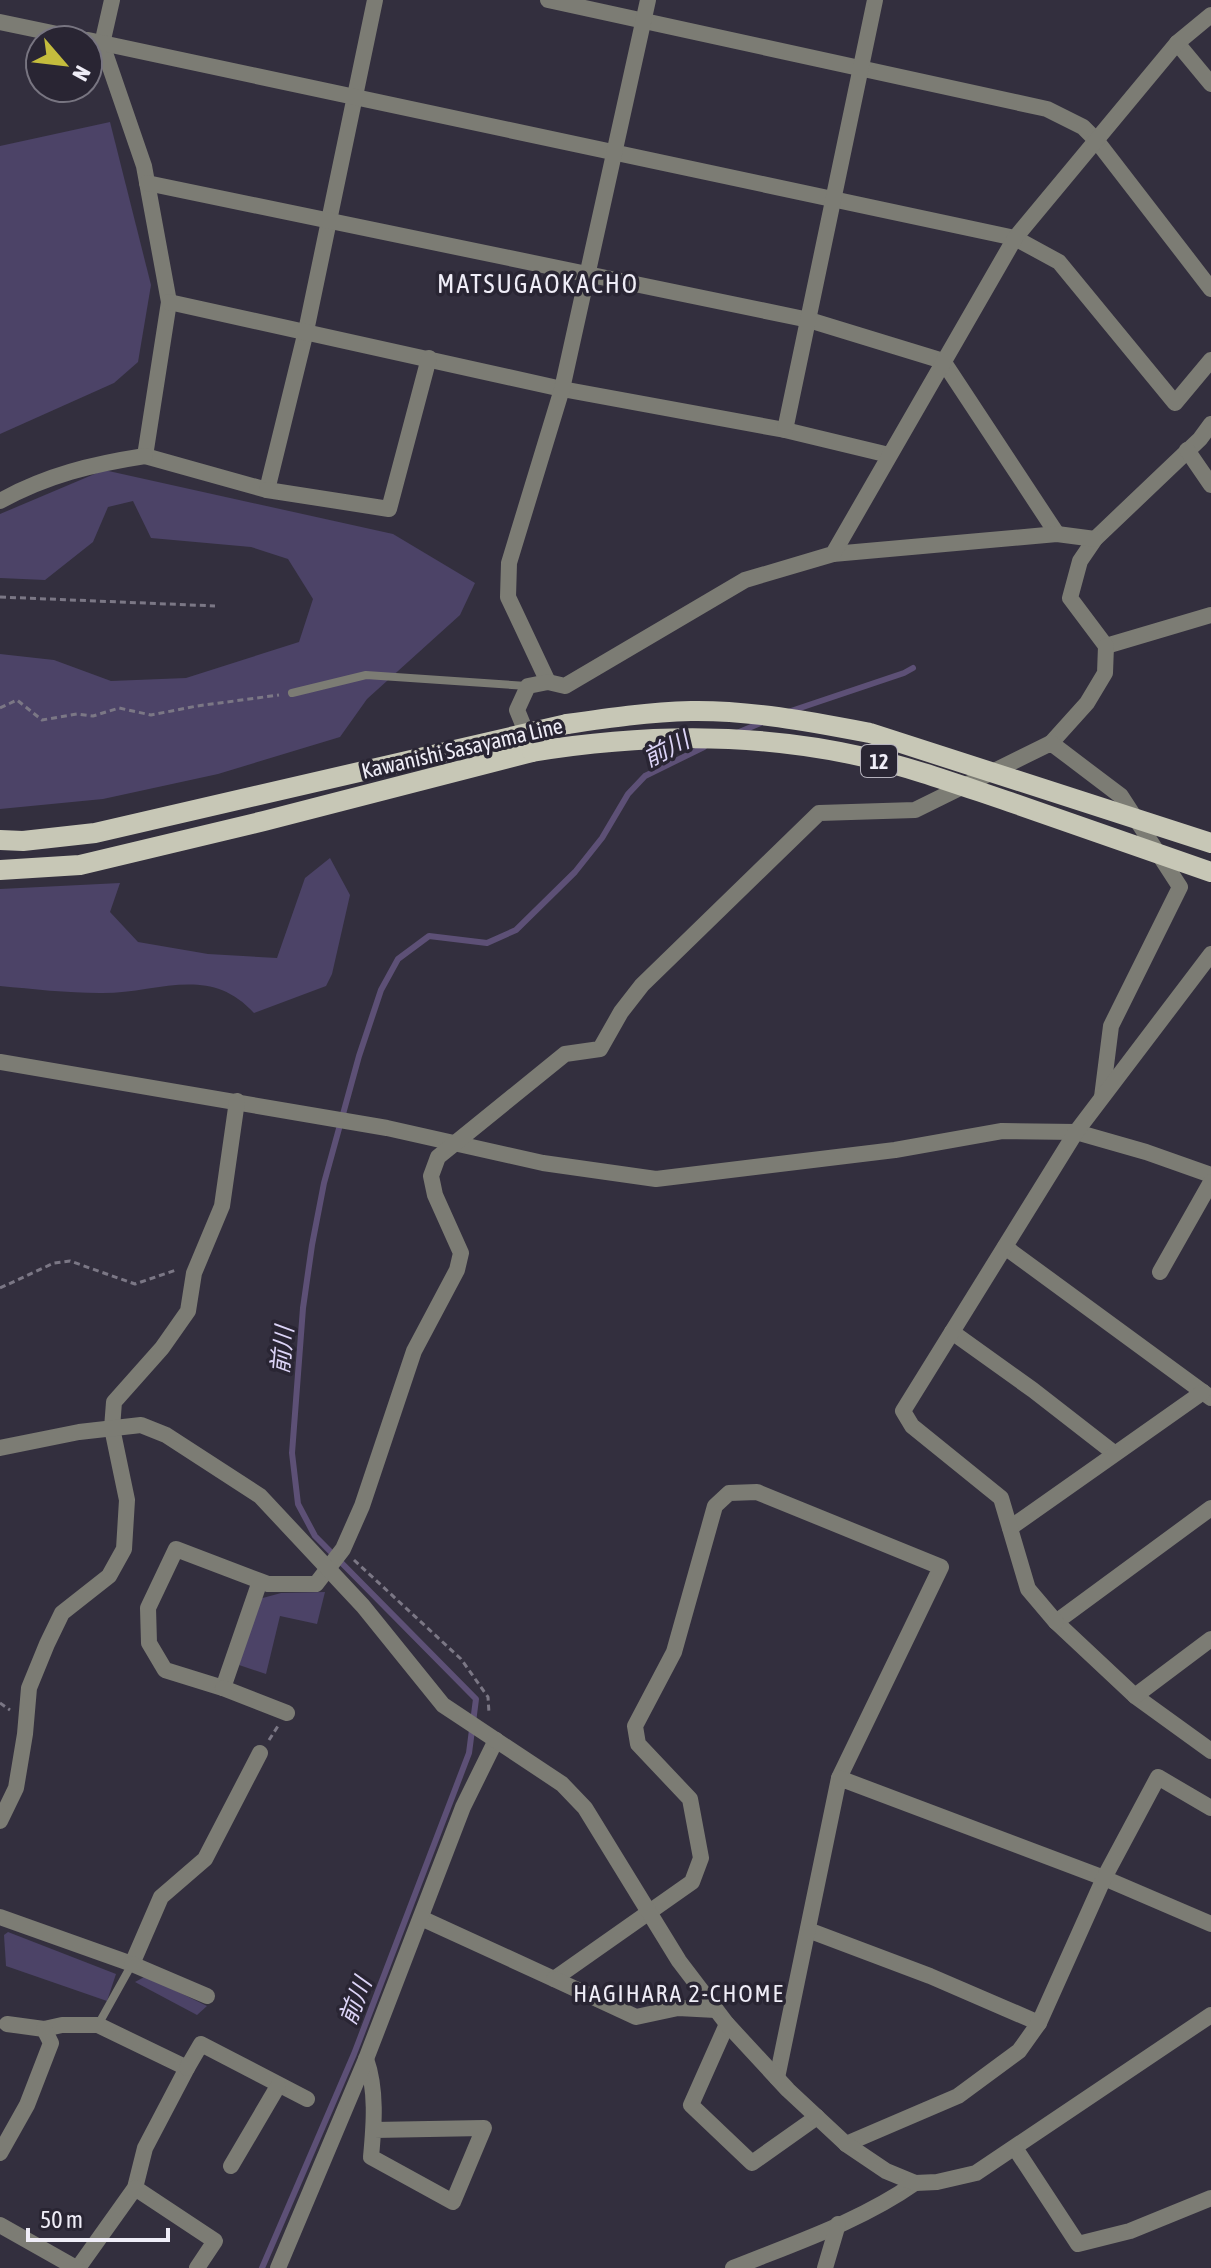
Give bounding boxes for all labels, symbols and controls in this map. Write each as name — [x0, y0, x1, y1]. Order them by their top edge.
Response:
north arrow — [24, 24, 104, 104]
text: N — [67, 62, 96, 85]
district label: MATSUGAOKACHO — [437, 269, 639, 299]
street label: Kawanishi Sasayama Line — [359, 712, 565, 784]
water label: 前川 — [638, 725, 696, 772]
road number: 12 — [861, 745, 897, 777]
water label: 前川 — [266, 1322, 298, 1375]
water label: 前川 — [334, 1971, 377, 2028]
district label: HAGIHARA 2-CHOME — [573, 1980, 785, 2007]
scale bar — [28, 2192, 168, 2242]
text: 50 m — [40, 2206, 83, 2233]

